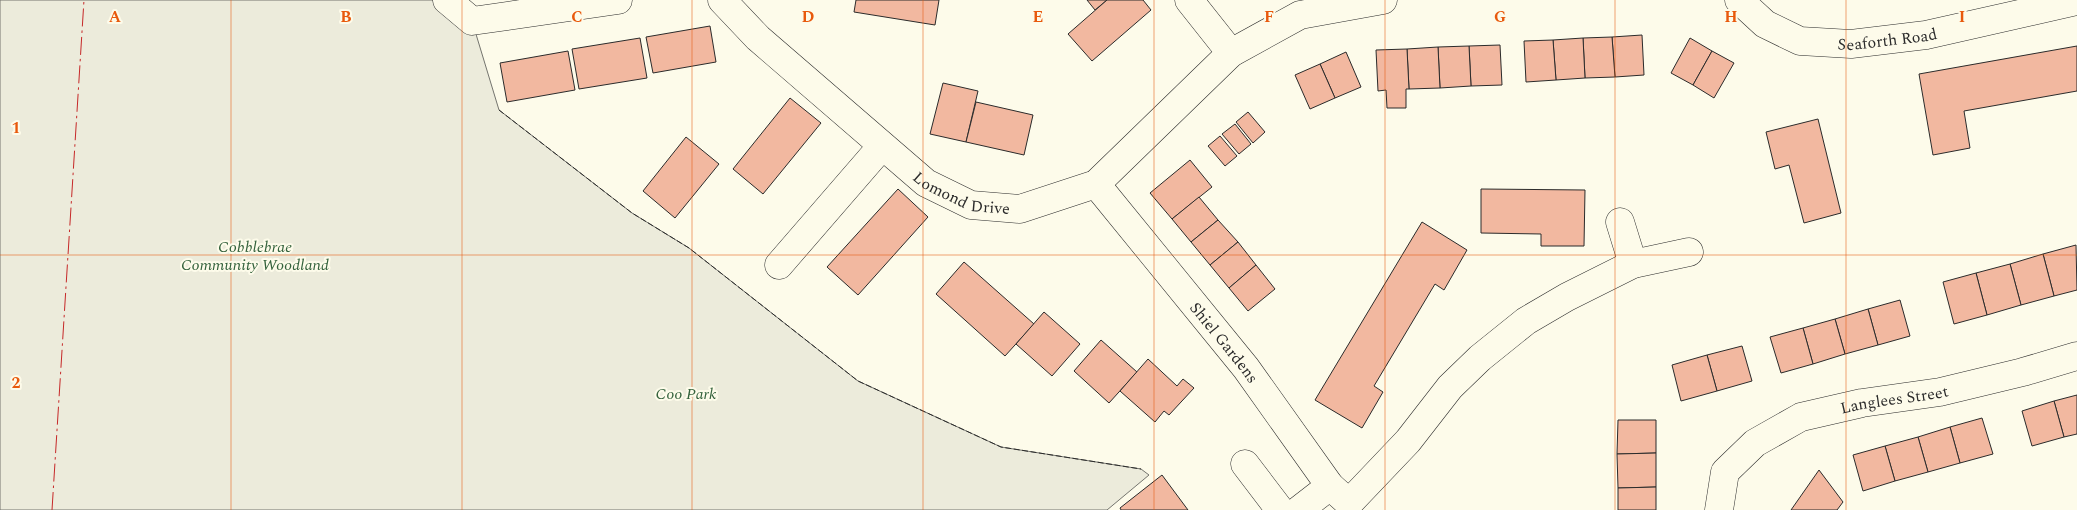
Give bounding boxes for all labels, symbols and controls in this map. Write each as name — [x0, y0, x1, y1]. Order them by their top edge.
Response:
text: A — [109, 5, 122, 29]
text: B — [340, 5, 352, 29]
text: C — [571, 5, 583, 29]
text: D — [802, 5, 815, 29]
text: E — [1033, 5, 1043, 29]
text: F — [1264, 5, 1274, 29]
text: G — [1494, 5, 1506, 29]
text: H — [1724, 5, 1738, 29]
text: I — [1959, 5, 1965, 29]
street label: Seaforth Road — [1837, 22, 1940, 57]
text: 1 — [12, 116, 20, 140]
street label: Lomond Drive — [907, 166, 1011, 221]
park label: Cobblebrae Community Woodland — [181, 235, 329, 277]
street label: Shiel Gardens — [1184, 297, 1264, 389]
text: 2 — [12, 371, 21, 395]
street label: Langlees Street — [1838, 379, 1951, 421]
park label: Coo Park — [655, 382, 717, 406]

